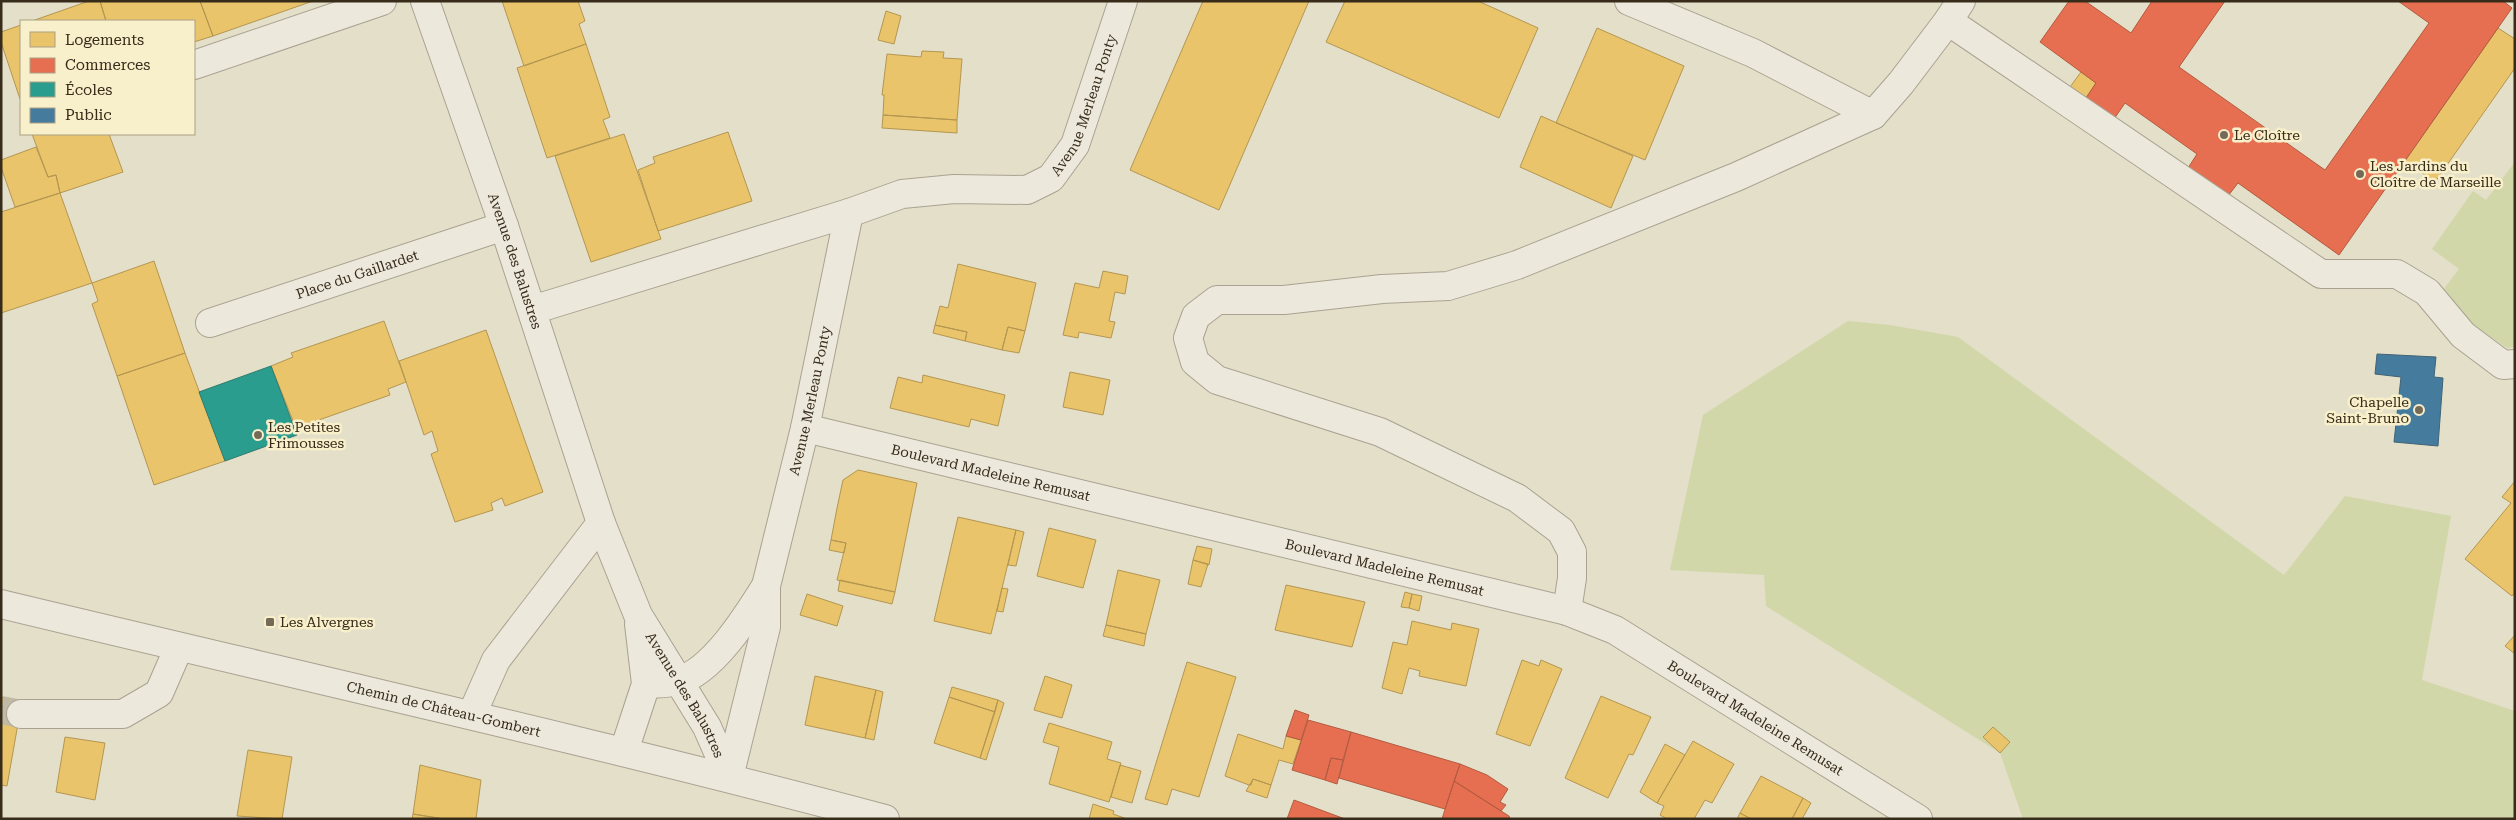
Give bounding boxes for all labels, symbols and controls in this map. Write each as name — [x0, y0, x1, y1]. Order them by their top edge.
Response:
legend — [20, 20, 195, 135]
text: Logements — [65, 31, 144, 49]
street label: Avenue Merleau Ponty — [1047, 31, 1120, 179]
text: Commerces — [65, 56, 150, 74]
text: Écoles — [65, 81, 112, 99]
text: Public — [65, 106, 112, 124]
place label: Le Cloître — [2234, 127, 2300, 143]
marker: Le Cloître — [2218, 129, 2230, 141]
place label: Les Jardins du Cloître de Marseille — [2370, 158, 2502, 190]
marker: Les Jardins du Cloître de Marseille — [2354, 168, 2366, 180]
street label: Avenue des Balustres — [485, 191, 545, 331]
street label: Place du Gaillardet — [294, 247, 420, 302]
street label: Avenue Merleau Ponty — [786, 324, 834, 477]
place label: Chapelle Saint-Bruno — [2326, 394, 2409, 426]
marker: Chapelle Saint-Bruno — [2413, 404, 2425, 416]
place label: Les Petites Frimousses — [268, 419, 344, 451]
marker: Les Petites Frimousses — [252, 429, 264, 441]
street label: Boulevard Madeleine Remusat — [890, 441, 1092, 504]
street label: Boulevard Madeleine Remusat — [1283, 536, 1486, 599]
place label: Les Alvergnes — [280, 614, 374, 630]
marker: Les Alvergnes — [264, 616, 276, 628]
street label: Avenue des Balustres — [643, 629, 728, 760]
street label: Boulevard Madeleine Remusat — [1665, 657, 1846, 778]
street label: Chemin de Château-Gombert — [345, 678, 542, 740]

